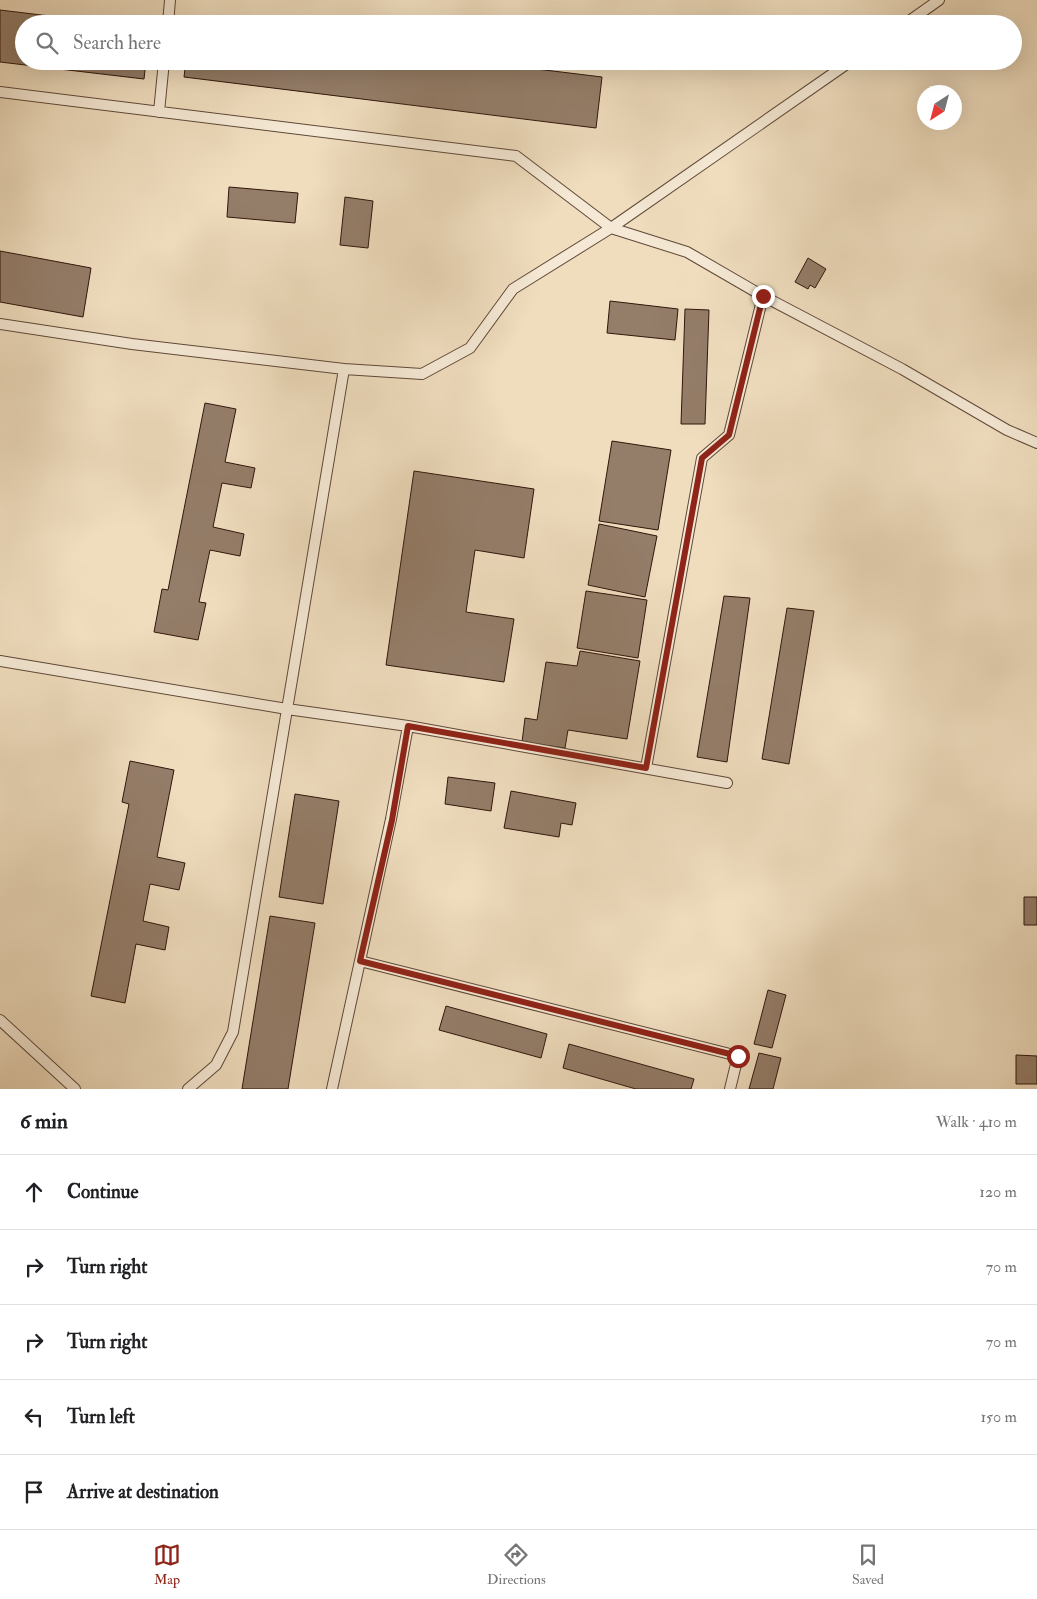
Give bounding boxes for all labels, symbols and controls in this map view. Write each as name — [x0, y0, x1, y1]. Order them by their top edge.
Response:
search box — [15, 15, 1022, 70]
icon: search — [33, 29, 61, 57]
text: Search here — [73, 31, 161, 55]
north arrow — [917, 85, 962, 130]
route end — [752, 285, 775, 308]
route start — [727, 1045, 750, 1068]
text: 6 min — [20, 1108, 68, 1135]
text: Walk · 410 m — [936, 1112, 1017, 1132]
icon: ahead — [20, 1178, 48, 1206]
text: Continue — [67, 1180, 138, 1204]
text: 120 m — [979, 1182, 1017, 1202]
icon: right — [20, 1253, 48, 1281]
text: Turn right — [67, 1255, 147, 1279]
text: 70 m — [986, 1257, 1017, 1277]
icon: right — [20, 1328, 48, 1356]
text: Turn right — [67, 1330, 147, 1354]
text: 70 m — [986, 1332, 1017, 1352]
icon: left — [20, 1403, 48, 1431]
text: Turn left — [67, 1405, 135, 1429]
text: 150 m — [980, 1407, 1017, 1427]
icon: arrive — [20, 1478, 48, 1506]
text: Arrive at destination — [67, 1480, 219, 1504]
tab: Map — [153, 1541, 181, 1588]
tab: Directions — [487, 1541, 546, 1588]
tab: Saved — [852, 1541, 884, 1588]

